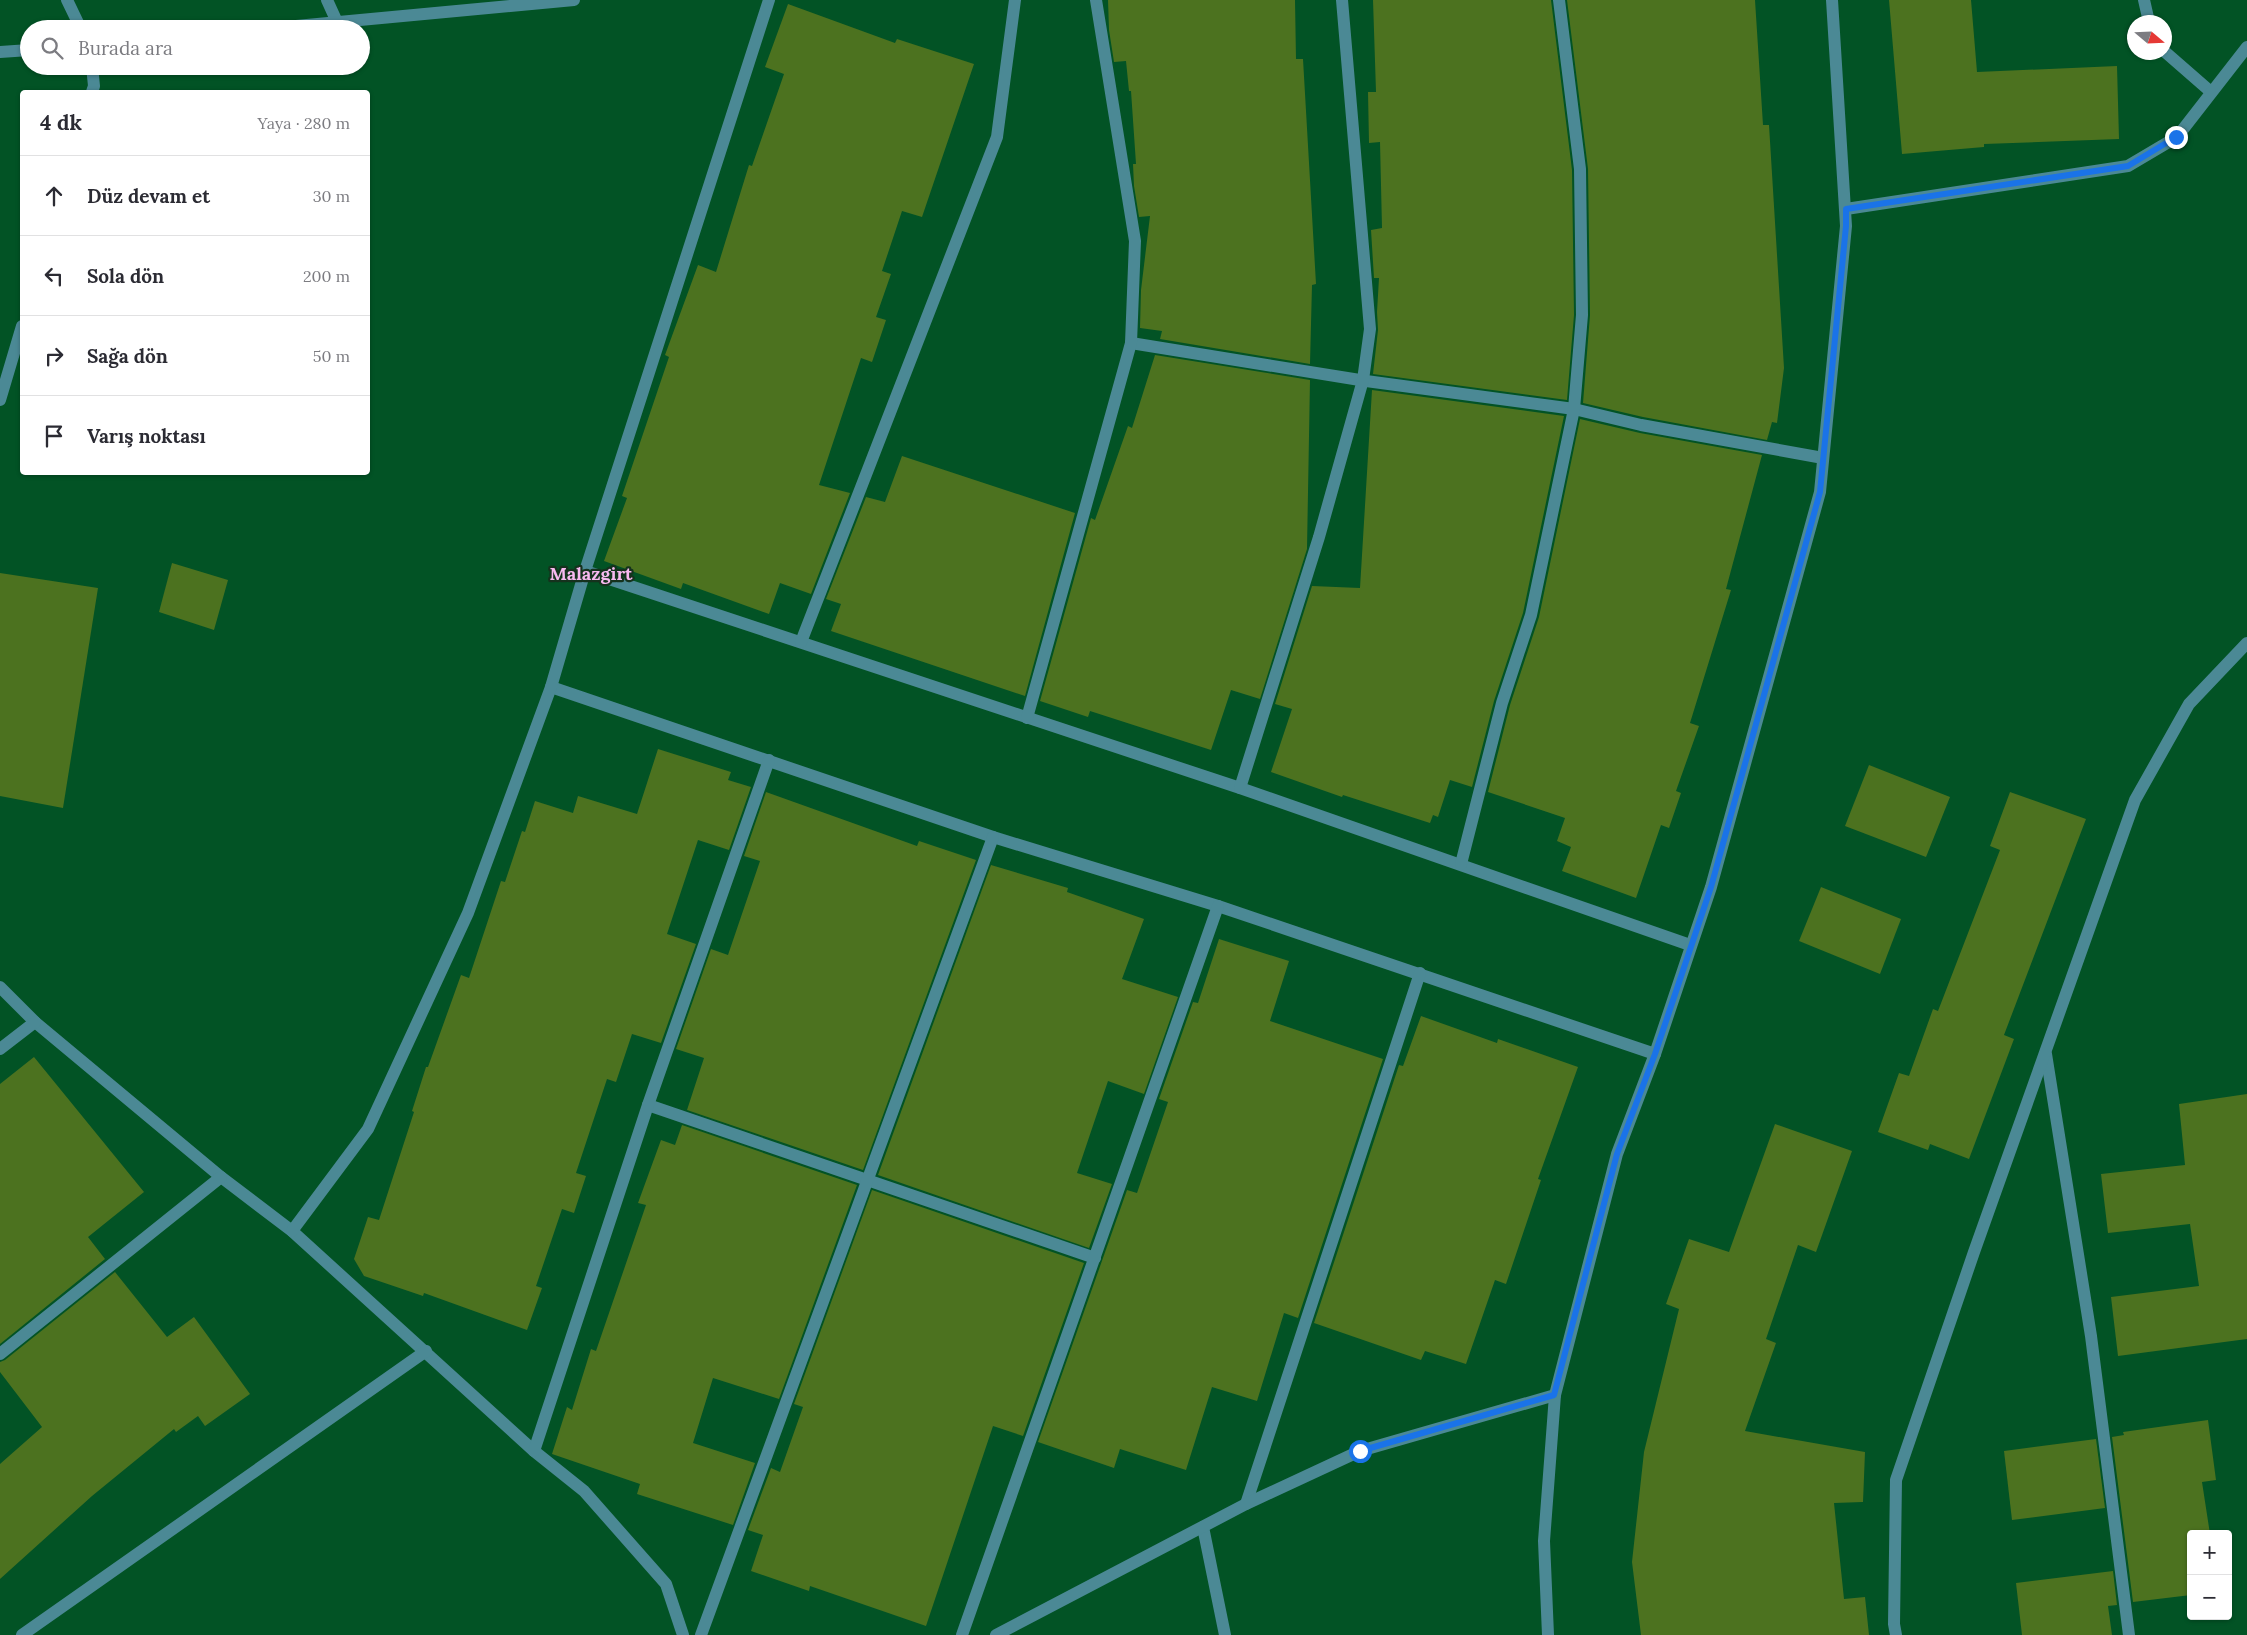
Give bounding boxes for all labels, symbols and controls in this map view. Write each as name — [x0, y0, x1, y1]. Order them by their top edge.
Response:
north arrow — [2127, 15, 2172, 60]
search box — [20, 20, 370, 75]
icon: search — [38, 34, 66, 62]
text: Burada ara — [78, 36, 173, 60]
text: 4 dk — [40, 109, 82, 136]
text: Yaya · 280 m — [257, 113, 350, 133]
route end — [2165, 126, 2188, 149]
icon: ahead — [40, 182, 68, 210]
text: Düz devam et — [87, 184, 210, 208]
text: 30 m — [313, 186, 350, 206]
icon: left — [40, 262, 68, 290]
text: Sola dön — [87, 264, 164, 288]
text: 200 m — [303, 266, 350, 286]
icon: right — [40, 342, 68, 370]
text: Sağa dön — [87, 344, 168, 368]
text: 50 m — [313, 346, 350, 366]
icon: arrive — [40, 422, 68, 450]
text: Varış noktası — [87, 424, 206, 448]
district label: Malazgirt — [549, 562, 633, 585]
route start — [1349, 1440, 1372, 1463]
map controls — [2187, 1530, 2232, 1620]
button: + — [2187, 1530, 2232, 1575]
button: − — [2187, 1575, 2232, 1620]

